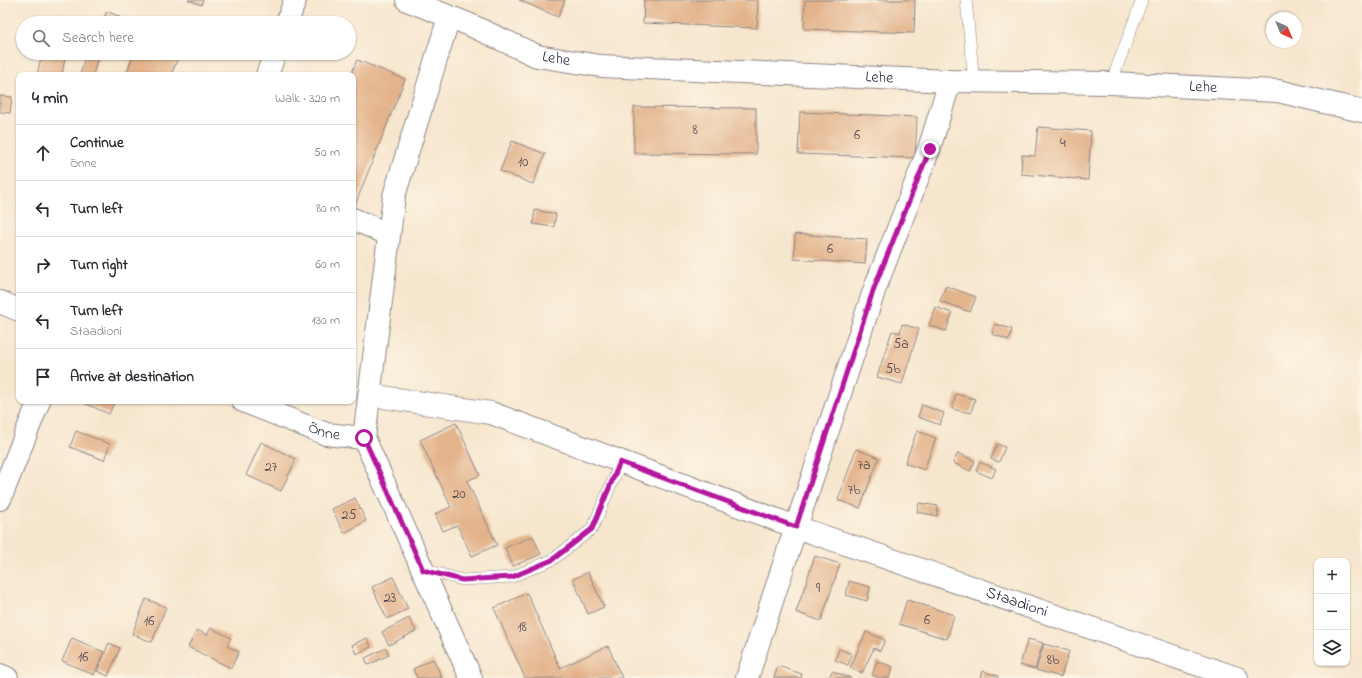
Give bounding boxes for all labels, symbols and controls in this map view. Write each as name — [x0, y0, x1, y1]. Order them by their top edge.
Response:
north arrow — [1266, 12, 1302, 48]
search box — [16, 16, 356, 60]
icon: search — [30, 27, 52, 49]
text: Search here — [62, 27, 134, 49]
street label: Lehe — [541, 45, 573, 73]
street label: Lehe — [865, 65, 895, 91]
street label: Lehe — [1189, 75, 1218, 100]
text: 4 min — [32, 86, 68, 111]
text: Walk · 320 m — [275, 89, 340, 108]
house number: 8 — [692, 120, 698, 141]
house number: 6 — [854, 125, 860, 146]
text: Continue — [70, 132, 124, 154]
house number: 4 — [1060, 133, 1066, 154]
route end — [921, 140, 939, 158]
icon: ahead — [32, 142, 54, 164]
text: 50 m — [314, 143, 340, 162]
house number: 10 — [518, 152, 528, 173]
text: Õnne — [70, 154, 97, 173]
icon: left — [32, 198, 54, 220]
text: Turn left — [70, 198, 123, 220]
text: 80 m — [316, 199, 340, 218]
house number: 6 — [827, 239, 833, 260]
icon: right — [32, 254, 54, 276]
text: Turn right — [70, 254, 128, 276]
text: 60 m — [315, 255, 340, 274]
text: Turn left — [70, 300, 123, 322]
icon: left — [32, 310, 54, 332]
text: 130 m — [312, 311, 340, 330]
text: Staadioni — [70, 322, 122, 341]
house number: 5a — [893, 334, 909, 355]
house number: 5b — [885, 359, 901, 380]
icon: arrive — [32, 366, 54, 388]
text: Arrive at destination — [70, 366, 194, 388]
street label: Õnne — [304, 416, 342, 447]
route start — [355, 429, 373, 447]
house number: 7a — [857, 455, 871, 476]
house number: 27 — [265, 457, 278, 478]
house number: 7b — [847, 480, 861, 501]
house number: 20 — [452, 484, 466, 505]
house number: 25 — [342, 505, 356, 526]
map controls — [1314, 558, 1350, 666]
button: + — [1314, 558, 1350, 594]
house number: 9 — [816, 578, 821, 599]
street label: Staadioni — [983, 581, 1051, 624]
house number: 23 — [384, 588, 397, 609]
button: − — [1314, 594, 1350, 630]
house number: 6 — [924, 610, 930, 631]
house number: 16 — [144, 611, 154, 632]
house number: 18 — [517, 617, 527, 638]
button: layers — [1314, 630, 1350, 666]
house number: 16 — [78, 647, 88, 668]
house number: 8b — [1047, 650, 1060, 671]

